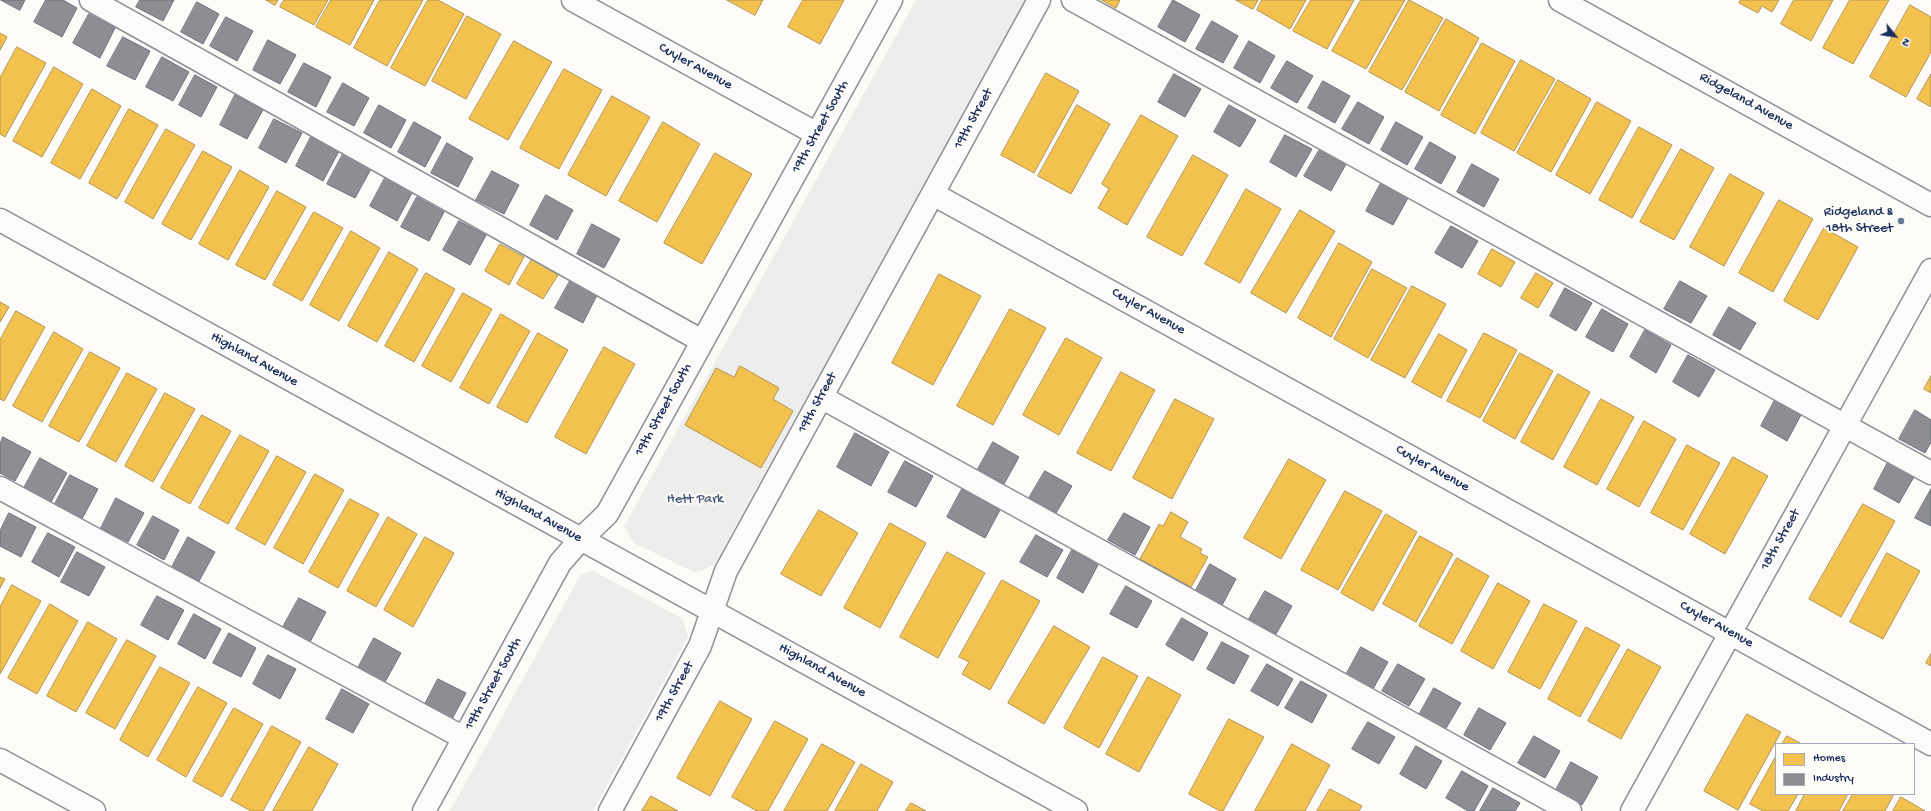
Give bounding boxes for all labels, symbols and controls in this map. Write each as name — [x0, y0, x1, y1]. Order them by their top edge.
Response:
north arrow — [1875, 16, 1915, 56]
text: N — [1898, 36, 1912, 48]
street label: Cuyler Avenue — [655, 40, 735, 94]
street label: Ridgeland Avenue — [1696, 69, 1796, 135]
street label: 19th Street South — [789, 78, 853, 176]
street label: 19th Street — [951, 86, 997, 152]
place label: Ridgeland & 18th Street — [1824, 205, 1893, 238]
marker: Ridgeland & 18th Street — [1896, 216, 1906, 226]
street label: Cuyler Avenue — [1108, 285, 1188, 339]
street label: Highland Avenue — [207, 329, 301, 391]
street label: 19th Street South — [632, 361, 696, 459]
street label: 19th Street — [795, 370, 841, 436]
street label: Cuyler Avenue — [1392, 442, 1472, 496]
street label: Highland Avenue — [491, 485, 585, 547]
park label: Hett Park — [667, 492, 723, 508]
street label: 18th Street — [1757, 507, 1805, 573]
street label: Cuyler Avenue — [1676, 598, 1756, 652]
street label: 19th Street South — [462, 635, 526, 733]
street label: Highland Avenue — [775, 640, 869, 702]
street label: 19th Street — [652, 659, 698, 725]
legend — [1775, 743, 1915, 795]
text: Homes — [1813, 752, 1845, 766]
text: Industry — [1813, 772, 1854, 786]

